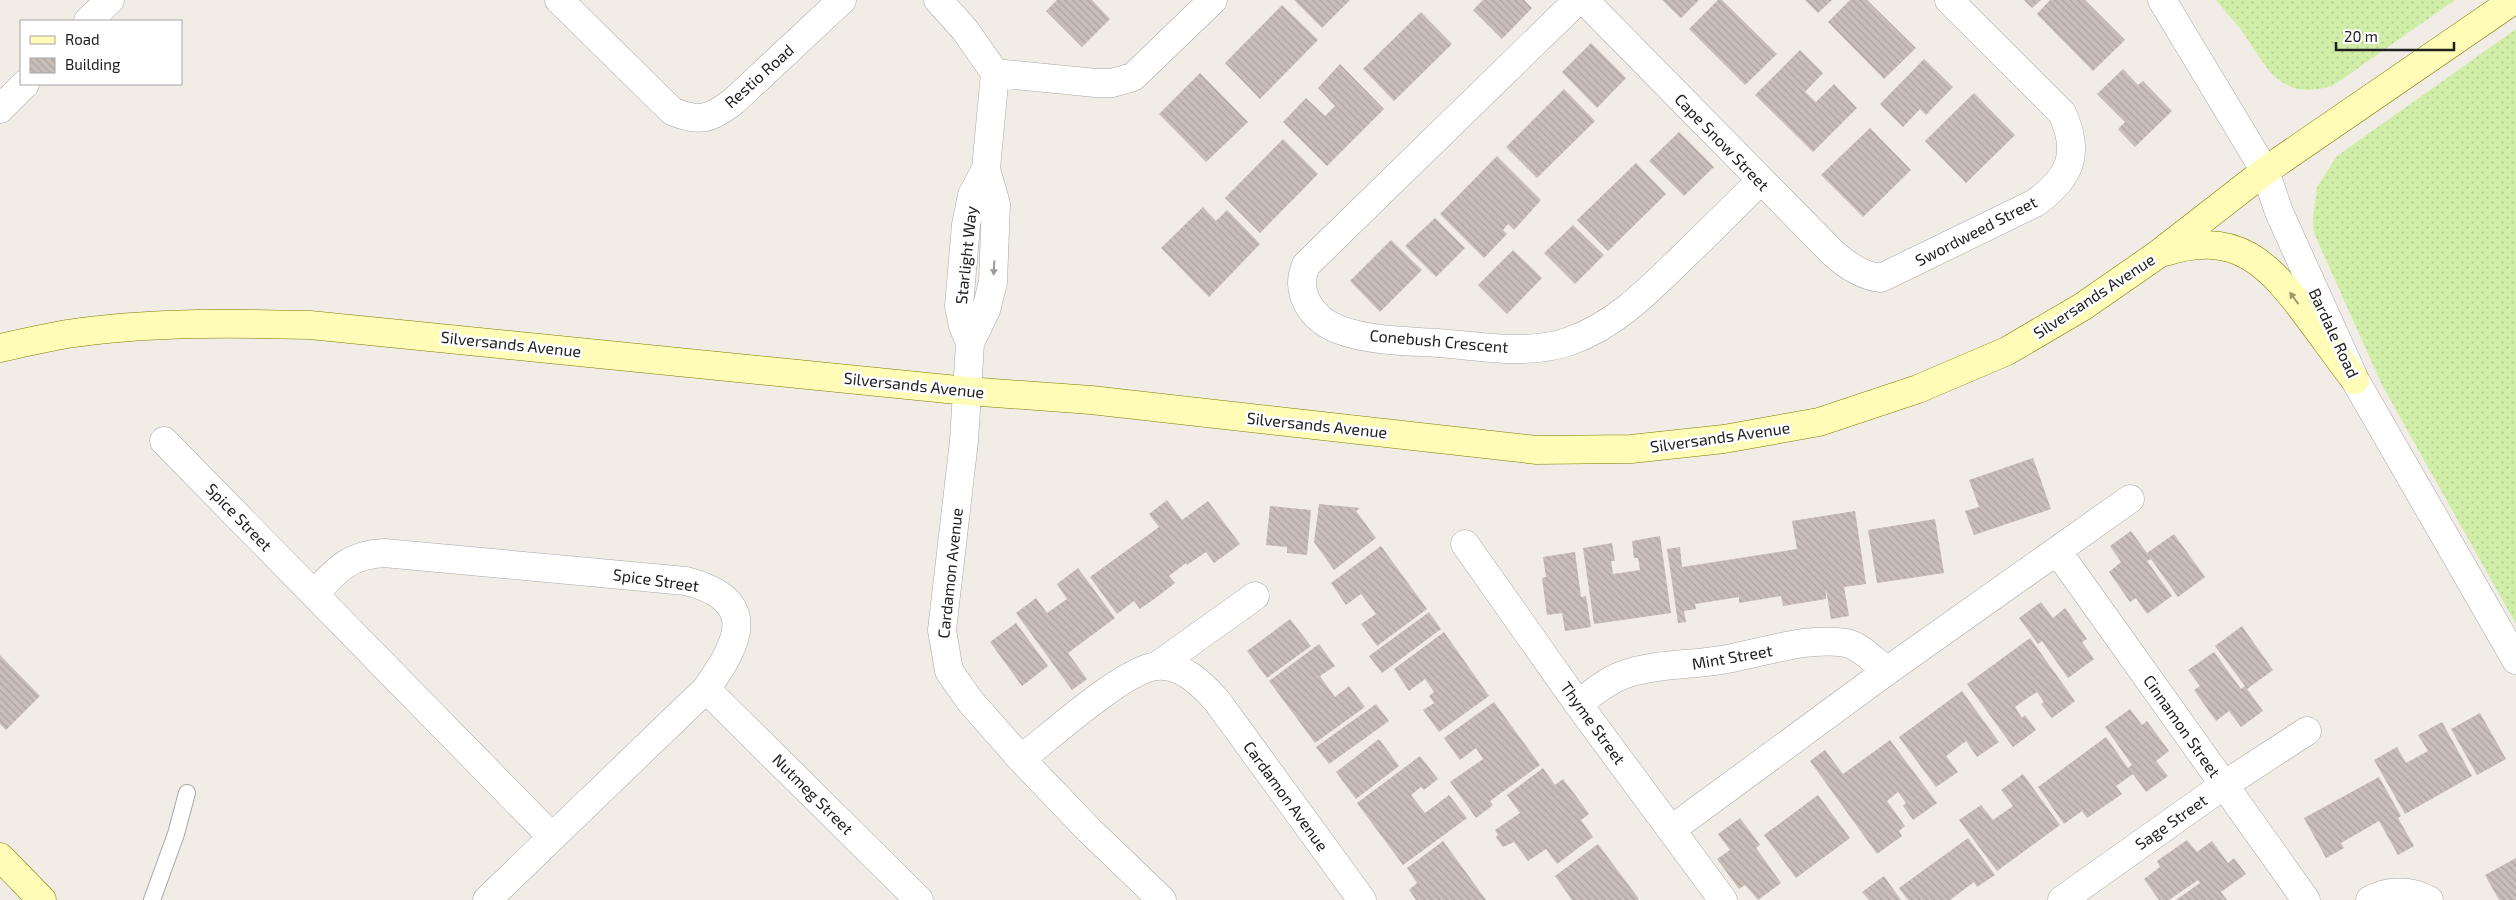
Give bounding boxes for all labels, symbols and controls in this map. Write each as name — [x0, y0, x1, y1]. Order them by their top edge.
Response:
legend — [20, 20, 182, 85]
scale bar — [2336, 20, 2454, 52]
text: 20 m — [2344, 27, 2378, 45]
text: Road — [65, 30, 100, 48]
street label: Restio Road — [720, 40, 797, 111]
text: Building — [65, 55, 121, 73]
street label: Cape Snow Street — [1671, 89, 1773, 194]
street label: Swordweed Street — [1912, 192, 2040, 269]
street label: Starlight Way — [951, 204, 980, 305]
street label: Silversands Avenue — [2029, 249, 2158, 342]
one-way arrow — [989, 260, 997, 276]
street label: Bardale Road — [2305, 285, 2363, 381]
one-way arrow — [2289, 292, 2300, 305]
street label: Conebush Crescent — [1369, 325, 1509, 356]
street label: Silversands Avenue — [440, 327, 582, 360]
street label: Silversands Avenue — [843, 368, 985, 401]
street label: Silversands Avenue — [1246, 408, 1388, 441]
street label: Silversands Avenue — [1649, 417, 1791, 456]
street label: Spice Street — [202, 479, 276, 554]
street label: Cardamon Avenue — [933, 507, 966, 639]
street label: Spice Street — [612, 564, 700, 595]
street label: Mint Street — [1690, 640, 1774, 673]
street label: Cinnamon Street — [2140, 671, 2225, 781]
street label: Thyme Street — [1557, 678, 1630, 768]
street label: Cardamon Avenue — [1240, 737, 1333, 854]
street label: Nutmeg Street — [769, 749, 858, 838]
street label: Sage Street — [2131, 790, 2210, 853]

